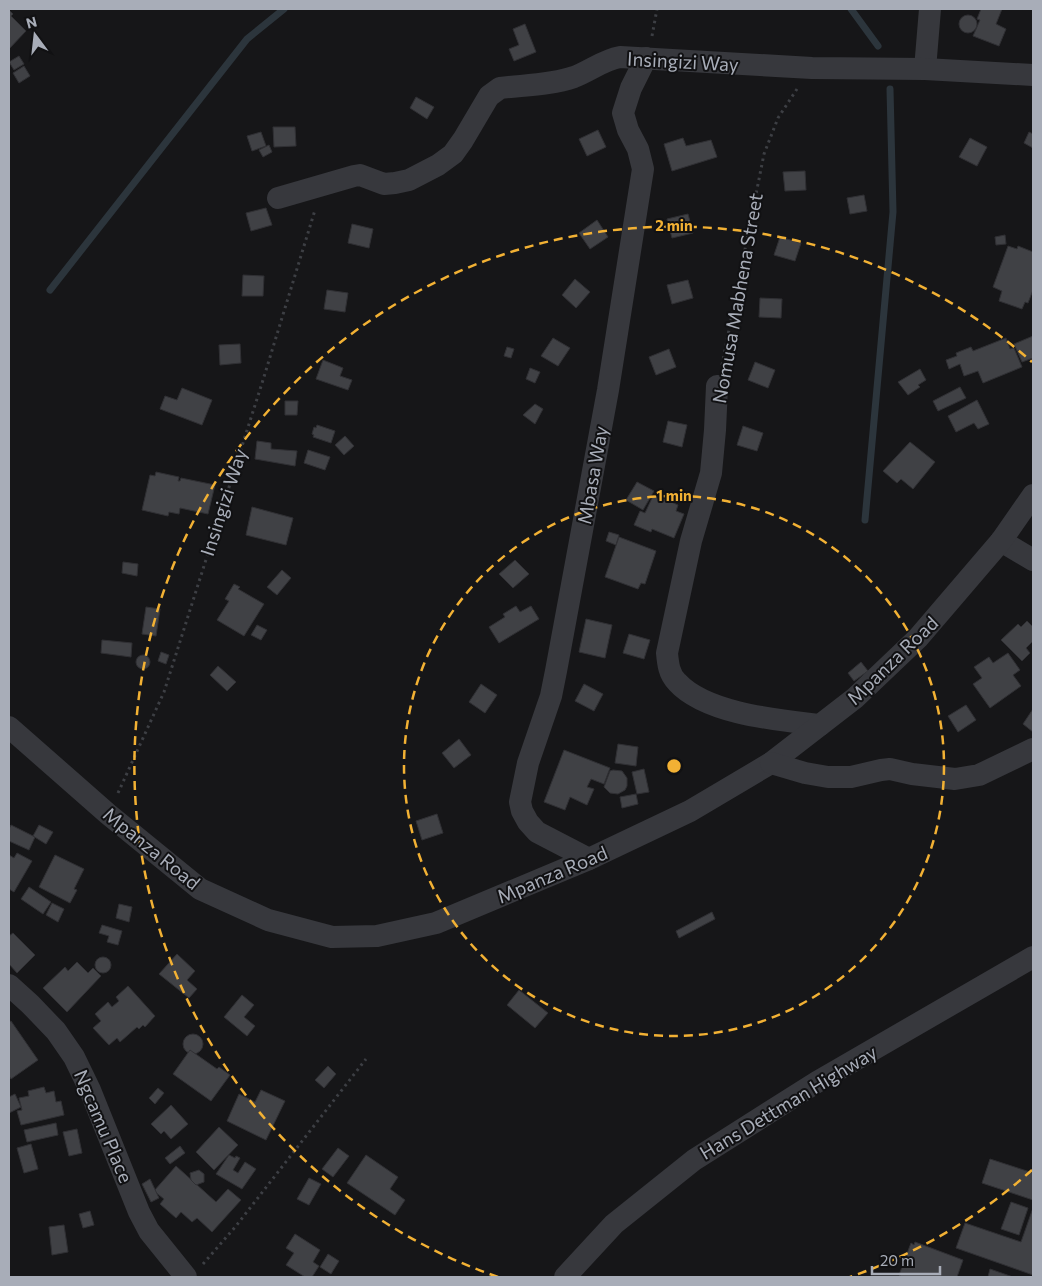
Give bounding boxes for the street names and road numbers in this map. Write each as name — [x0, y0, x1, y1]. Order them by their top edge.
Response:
street label: Insingizi Way — [627, 47, 740, 75]
street label: Nomusa Mabhena Street — [707, 191, 767, 405]
street label: Mbasa Way — [572, 424, 612, 526]
street label: Insingizi Way — [195, 445, 251, 559]
street label: Mpanza Road — [842, 611, 942, 709]
street label: Mpanza Road — [99, 802, 205, 894]
street label: Mpanza Road — [493, 840, 611, 908]
street label: Hans Dettman Highway — [695, 1040, 881, 1164]
street label: Ngcamu Place — [70, 1066, 138, 1186]

